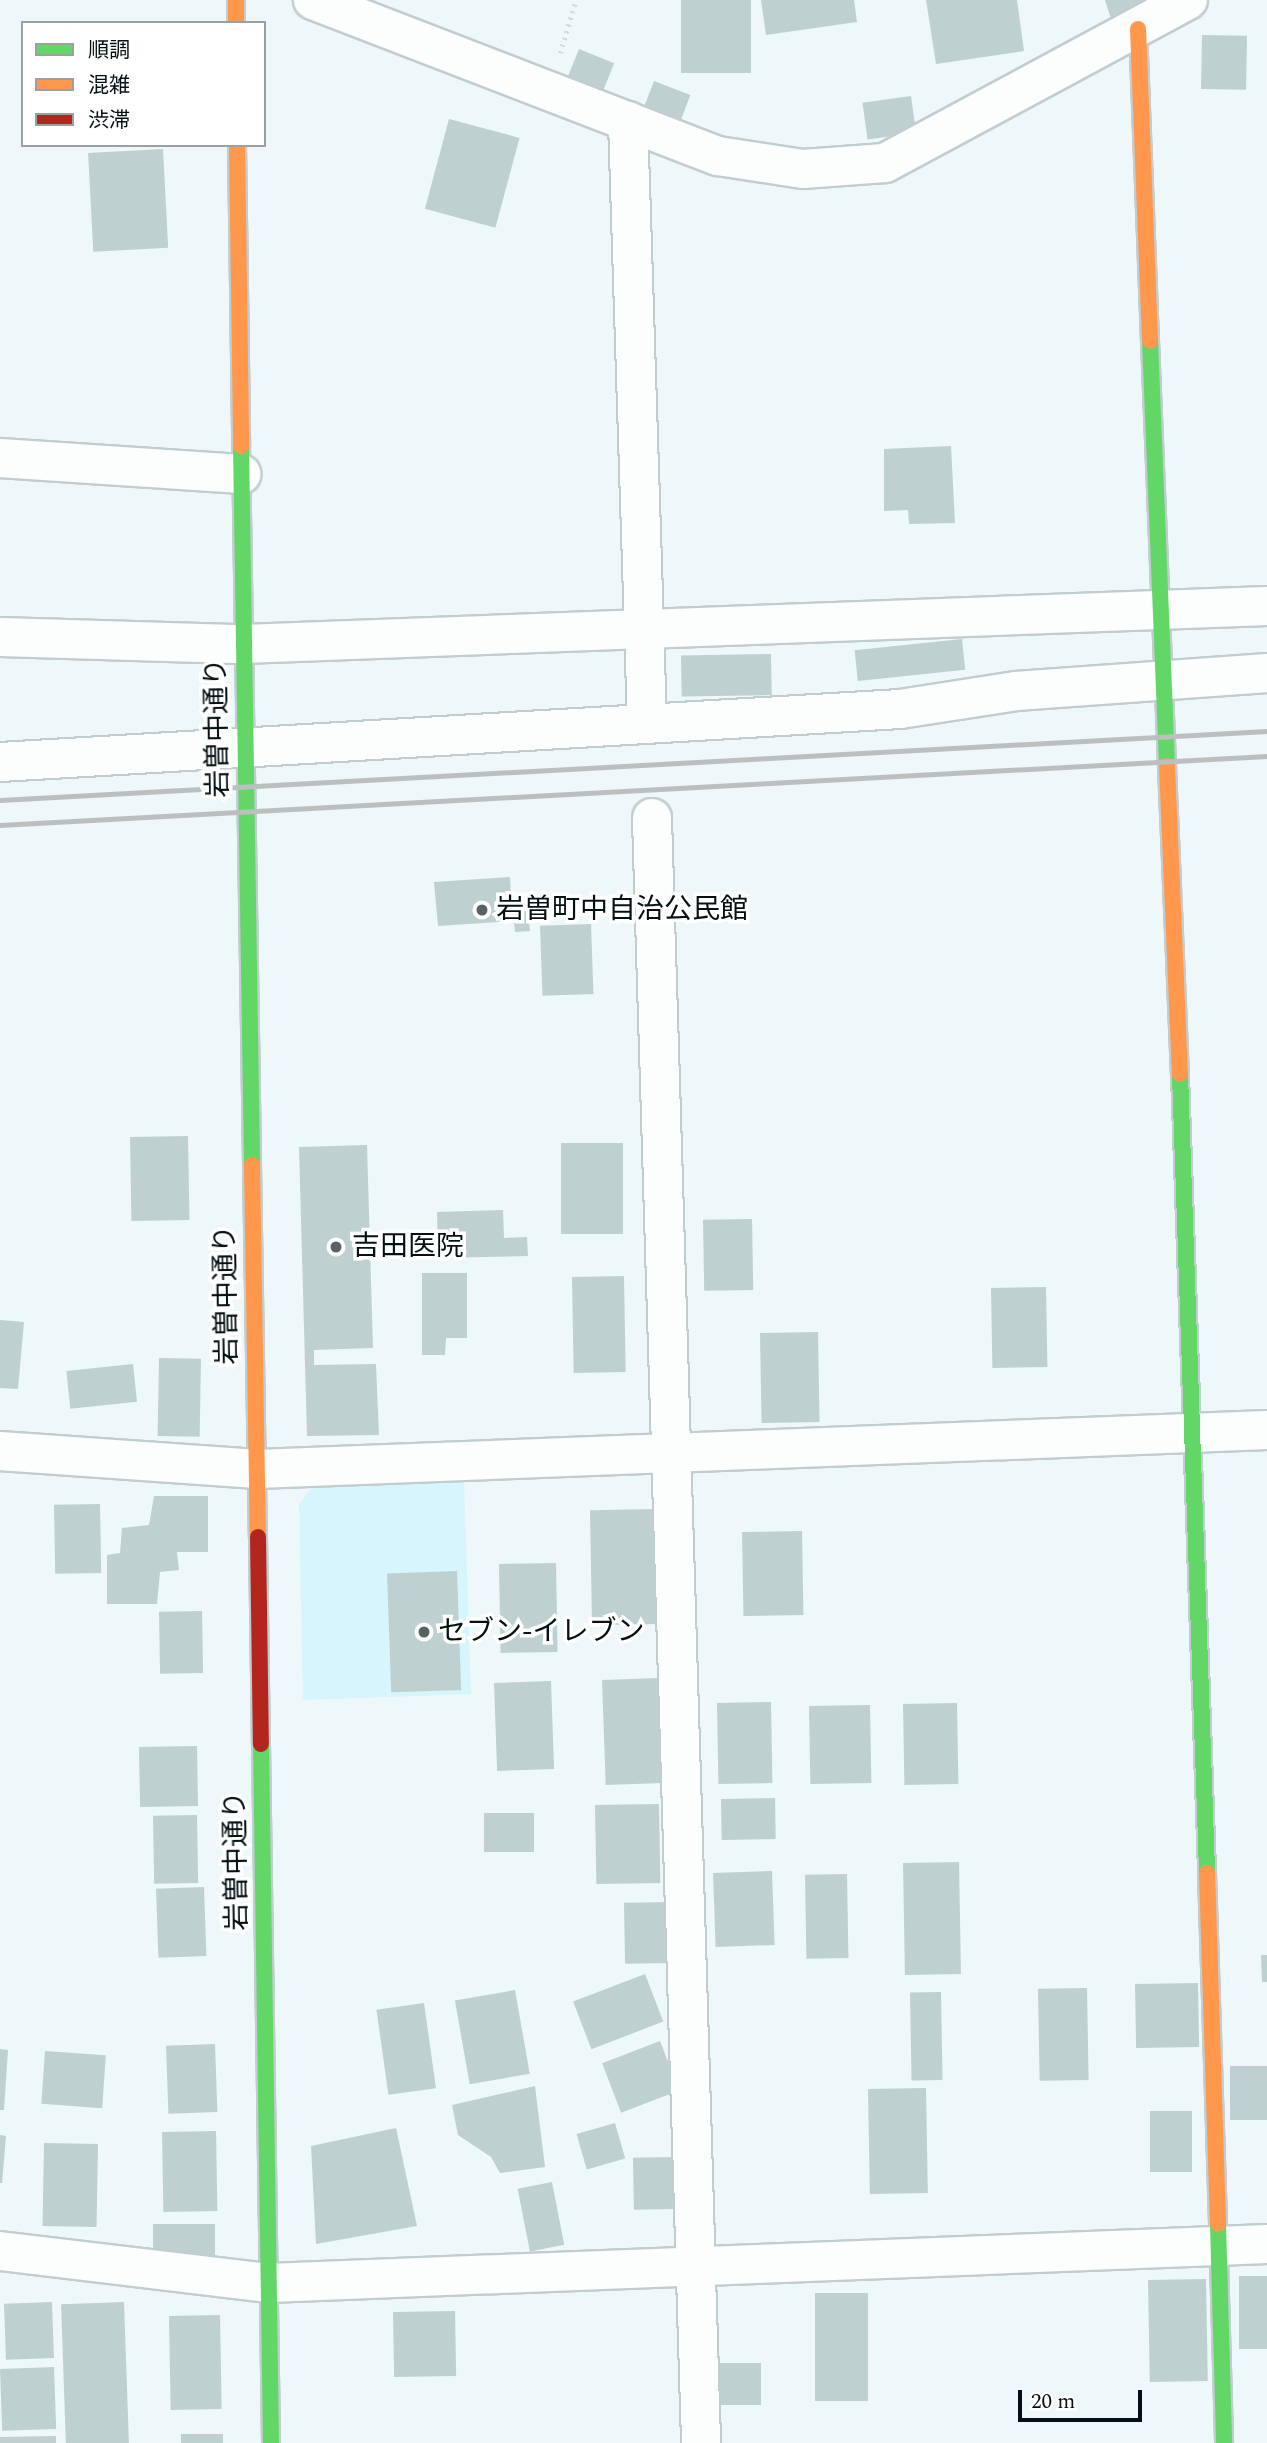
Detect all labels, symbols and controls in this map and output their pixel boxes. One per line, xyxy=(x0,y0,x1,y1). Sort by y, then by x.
legend xyxy=(21,21,266,147)
text: 順調 xyxy=(88,35,130,67)
text: 混雑 xyxy=(88,70,130,102)
text: 渋滞 xyxy=(88,105,130,137)
street label: 岩曽中通り xyxy=(200,658,236,798)
place label: 岩曽町中自治公民館 xyxy=(496,893,748,927)
marker: 岩曽町中自治公民館 xyxy=(474,902,490,918)
street label: 岩曽中通り xyxy=(209,1225,245,1365)
place label: 吉田医院 xyxy=(352,1230,464,1264)
marker: 吉田医院 xyxy=(326,1237,346,1257)
place label: セブン-イレブン xyxy=(438,1615,644,1649)
marker: セブン-イレブン xyxy=(416,1624,432,1640)
street label: 岩曽中通り xyxy=(219,1791,255,1931)
scale bar xyxy=(1022,2376,1146,2420)
text: 20 m xyxy=(1031,2386,1075,2418)

